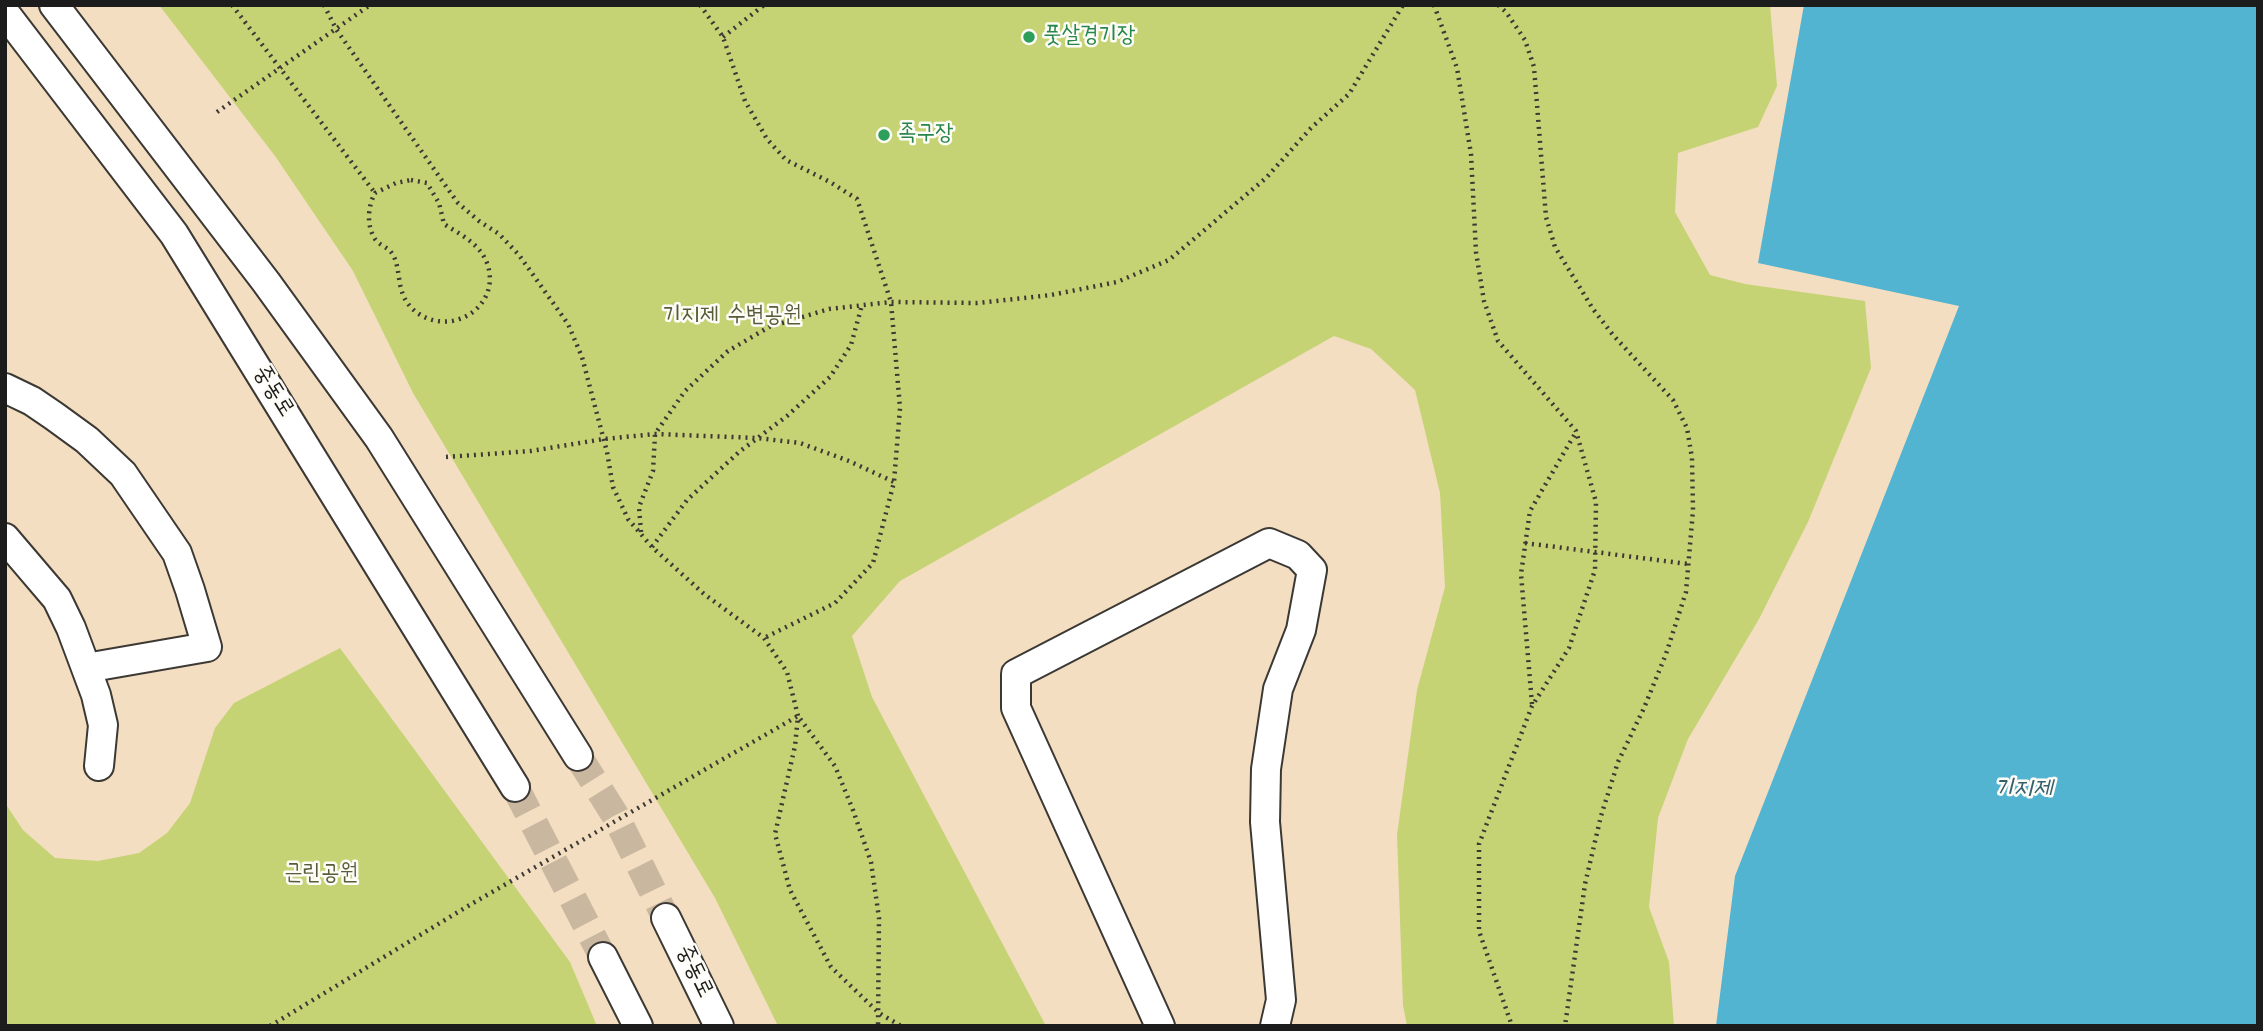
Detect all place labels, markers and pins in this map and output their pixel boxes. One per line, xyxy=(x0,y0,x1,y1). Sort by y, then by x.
place label: 풋살경기장 xyxy=(1043,23,1136,51)
marker: 풋살경기장 xyxy=(1021,29,1037,45)
place label: 족구장 xyxy=(898,121,954,149)
marker: 족구장 xyxy=(876,127,892,143)

